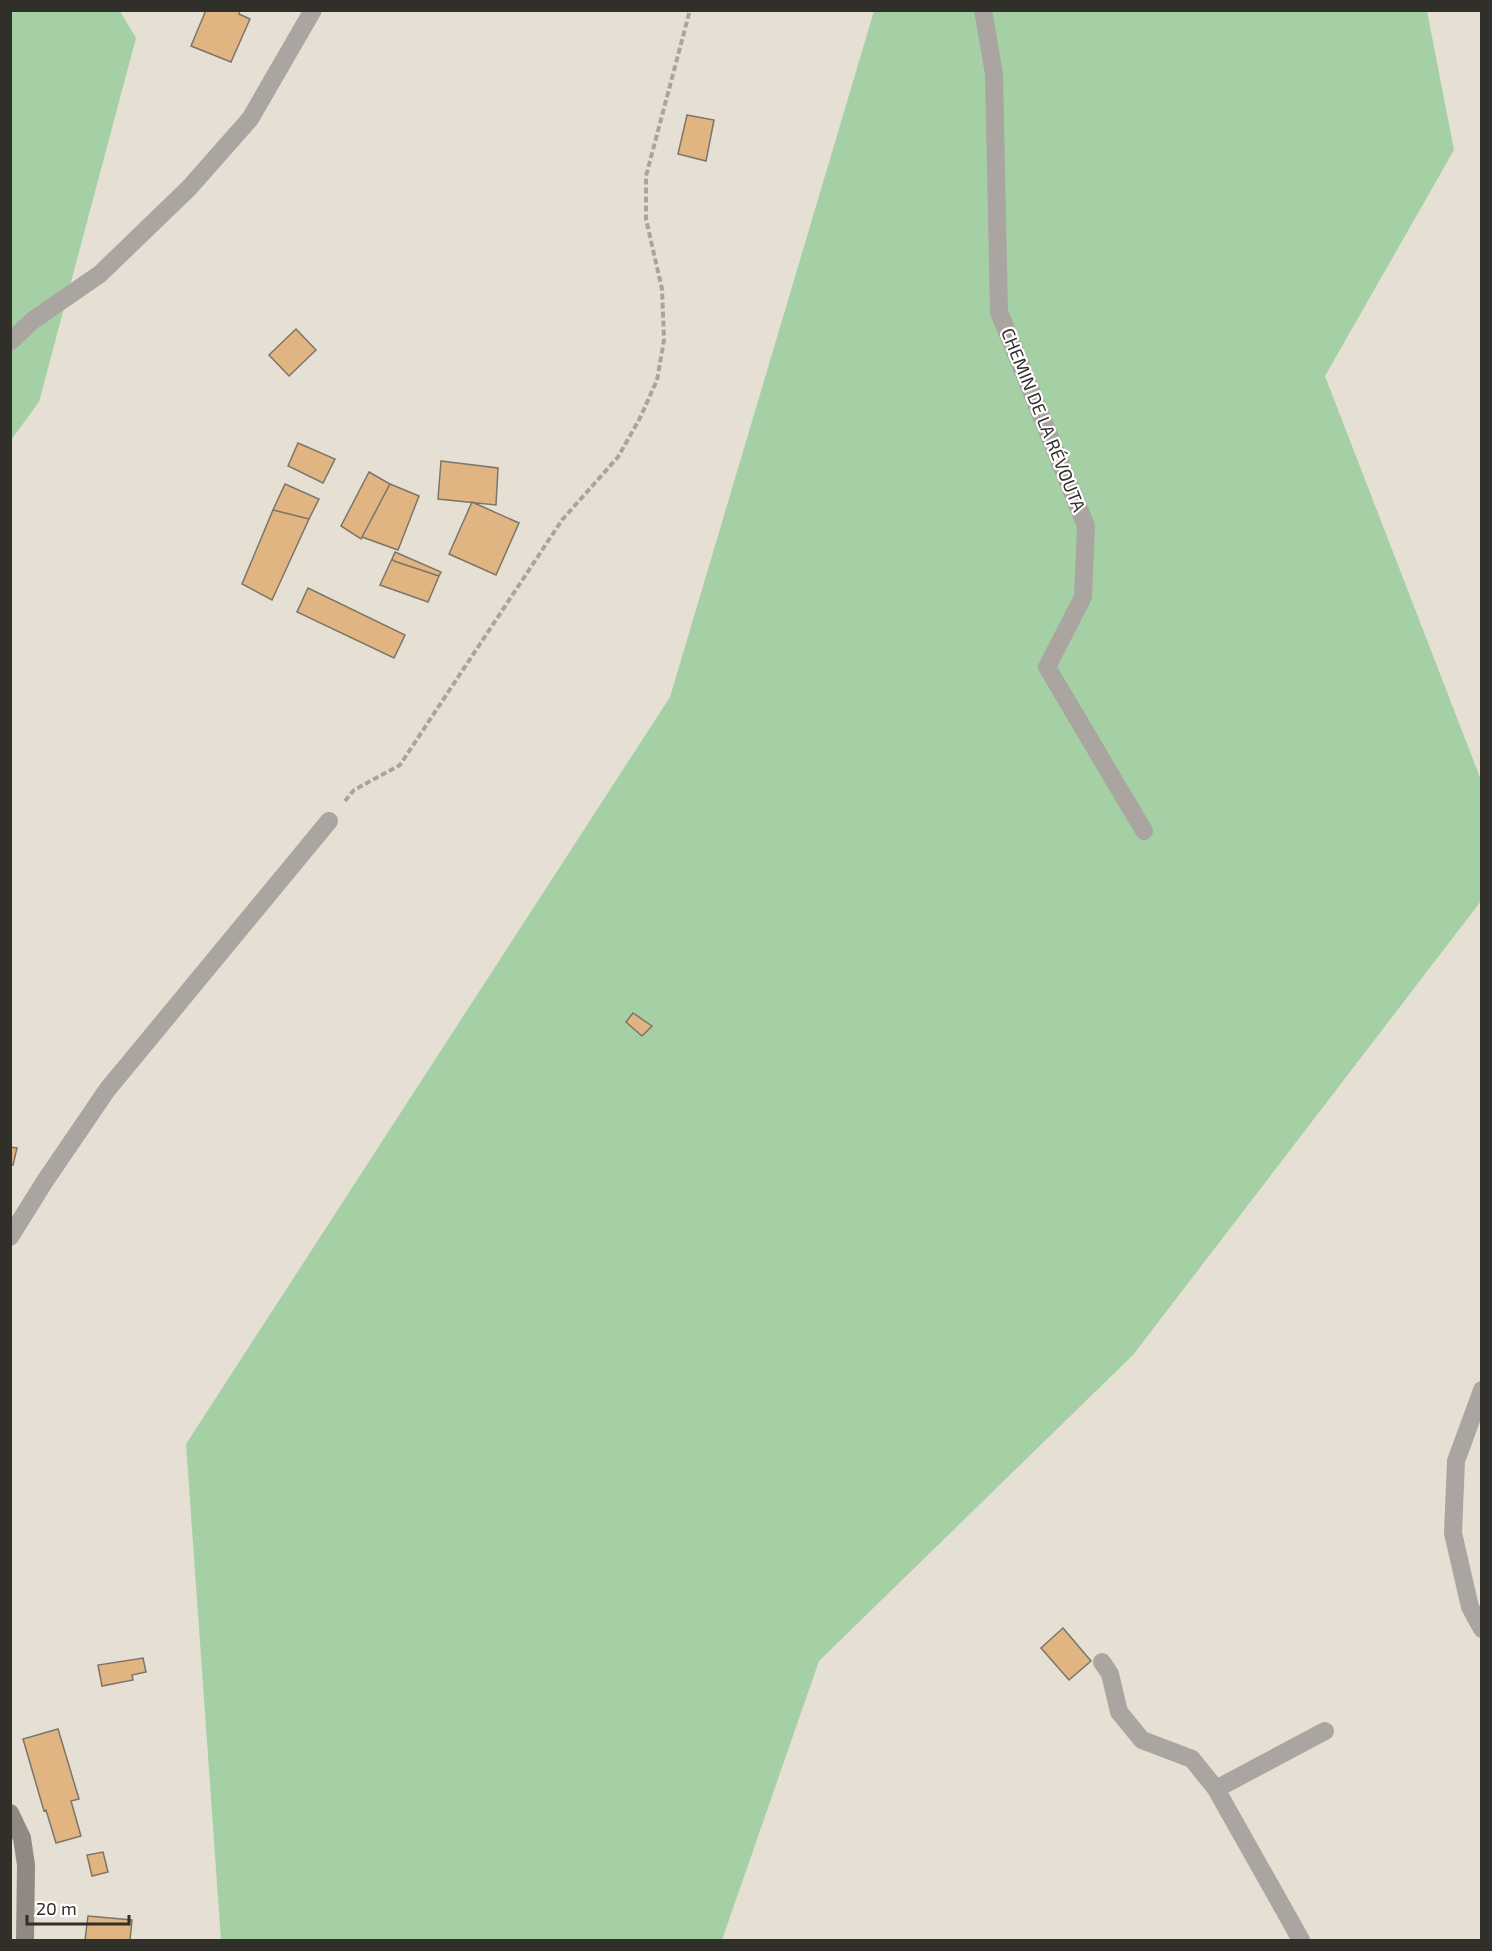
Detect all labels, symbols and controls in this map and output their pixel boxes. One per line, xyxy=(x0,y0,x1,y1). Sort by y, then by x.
street label: CHEMIN DE LA RÉVOUTA xyxy=(997,324,1091,515)
scale bar xyxy=(27,1888,129,1926)
text: 20 m xyxy=(36,1897,77,1919)

